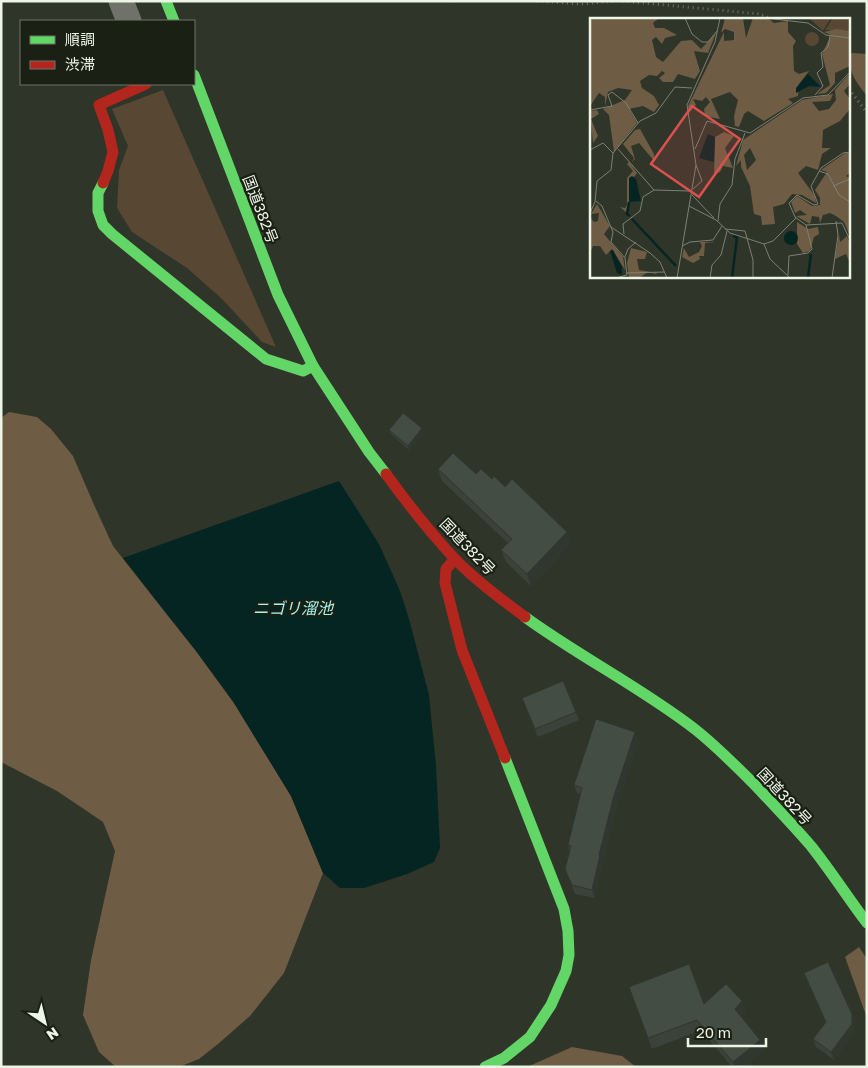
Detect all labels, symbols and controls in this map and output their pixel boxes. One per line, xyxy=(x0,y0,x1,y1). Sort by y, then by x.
inset map xyxy=(590,18,850,278)
legend xyxy=(20,20,195,85)
text: 順調 xyxy=(65,30,95,48)
text: 渋滞 xyxy=(65,55,95,73)
street label: 国道382号 xyxy=(240,172,282,246)
street label: 国道382号 xyxy=(437,514,499,578)
water label: ニゴリ溜池 xyxy=(253,598,335,618)
street label: 国道382号 xyxy=(754,764,816,828)
north arrow xyxy=(20,998,70,1048)
scale bar xyxy=(688,1016,766,1048)
text: 20 m xyxy=(696,1023,731,1041)
text: N xyxy=(44,1024,62,1044)

